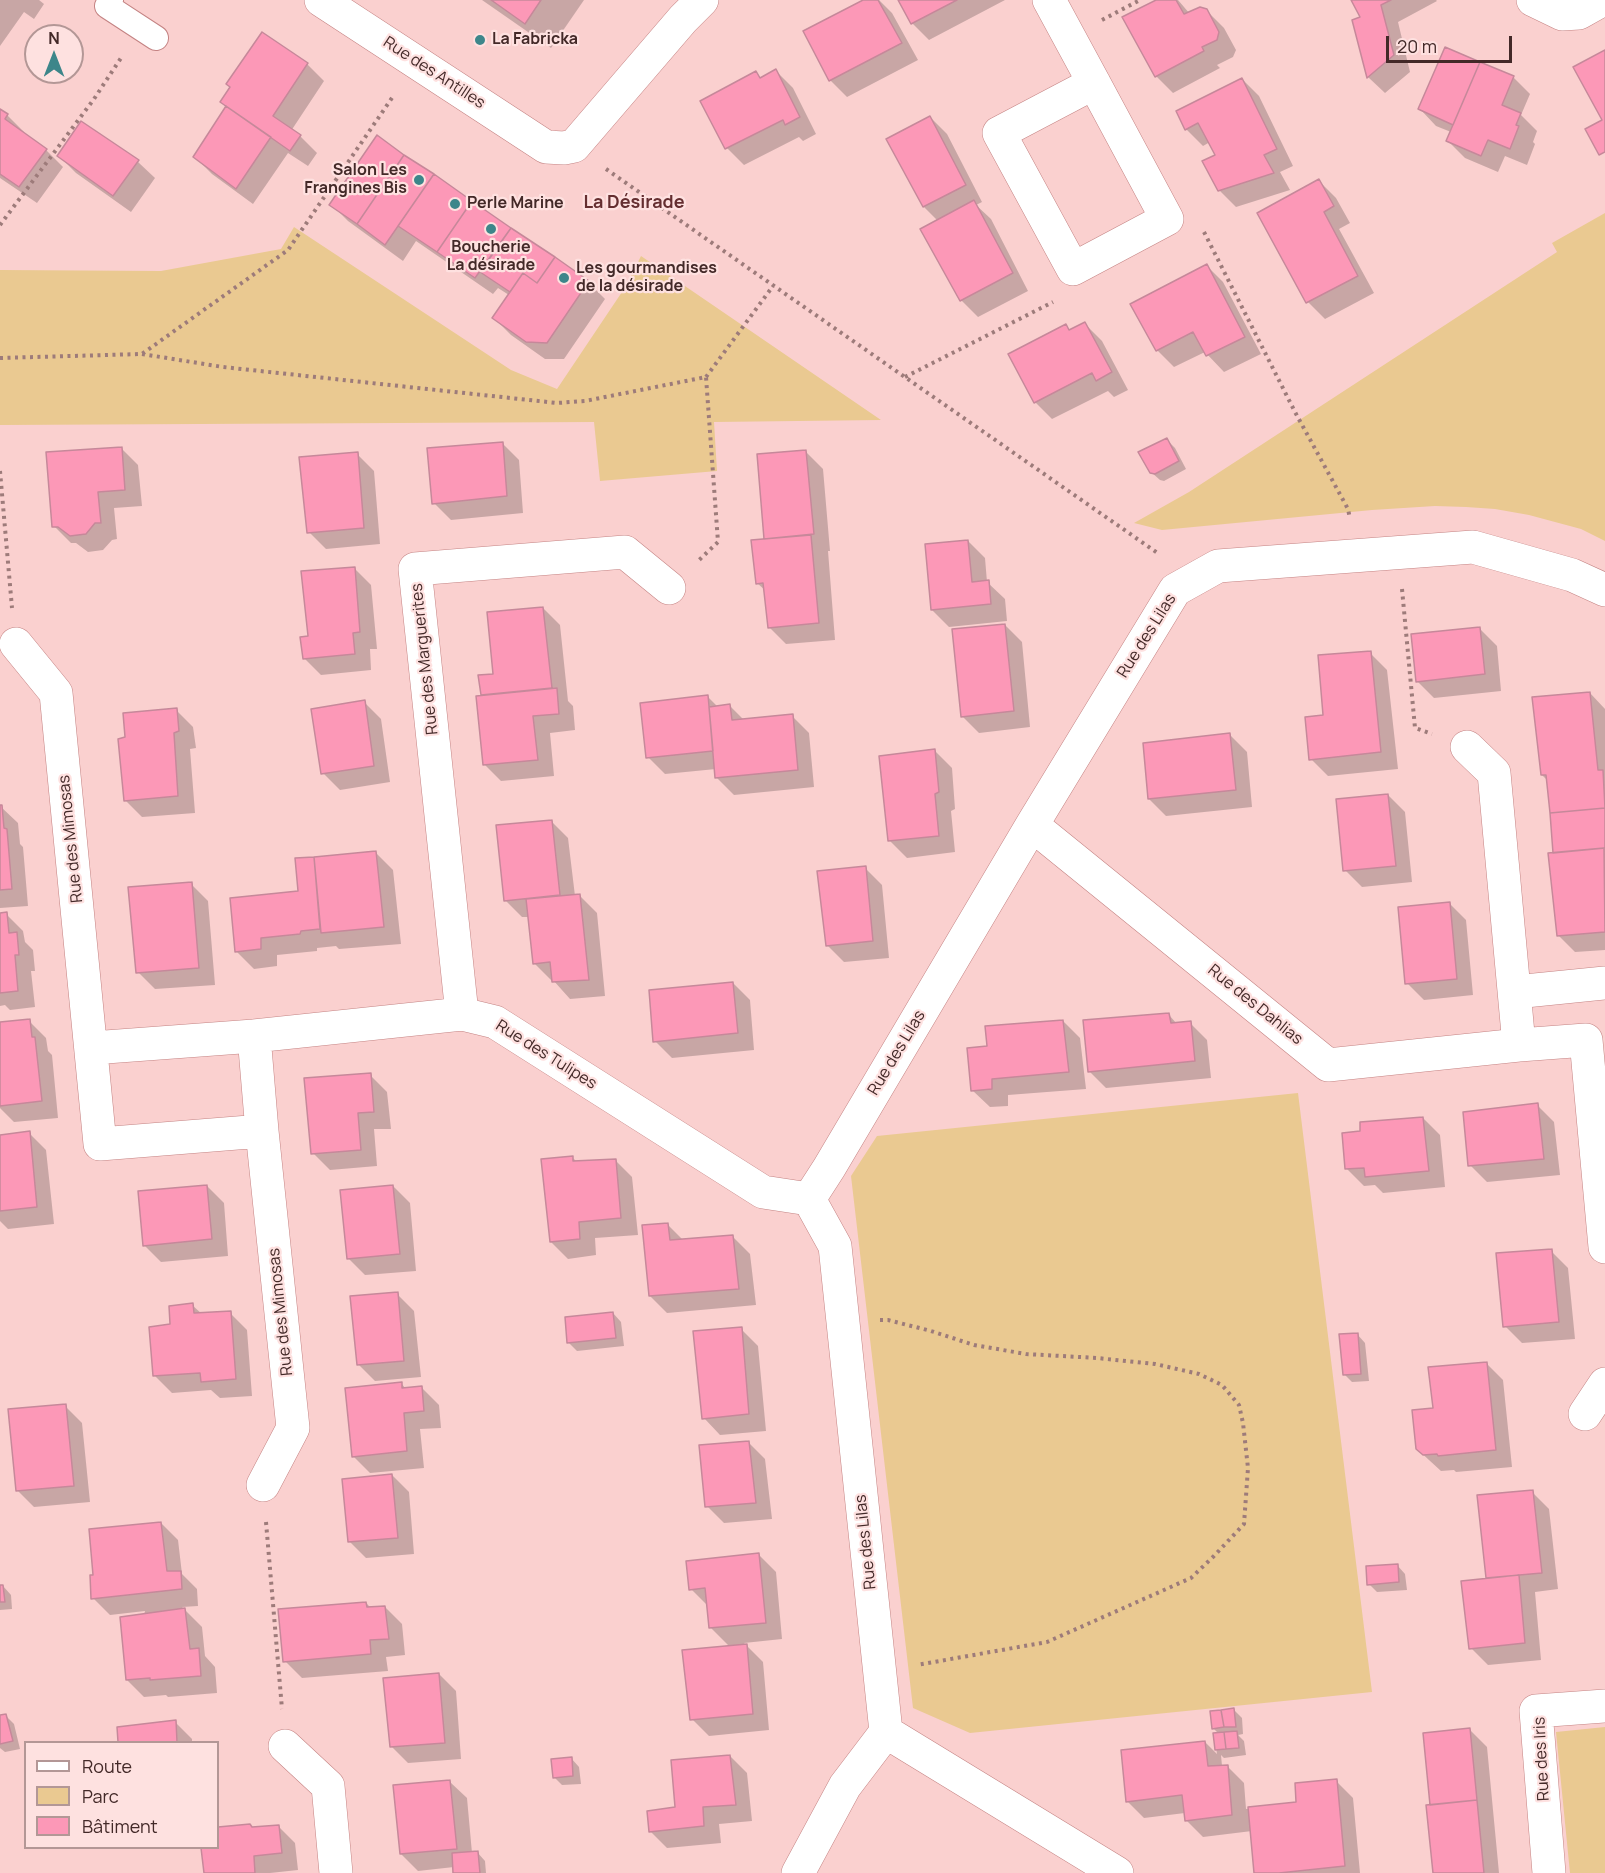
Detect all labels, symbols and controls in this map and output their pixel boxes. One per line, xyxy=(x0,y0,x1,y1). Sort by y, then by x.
north arrow xyxy=(24,24,84,84)
scale bar xyxy=(1389,24,1515,62)
text: N xyxy=(48,27,60,49)
place label: La Fabricka xyxy=(492,30,578,50)
street label: Rue des Antilles xyxy=(379,33,489,113)
marker: La Fabricka xyxy=(473,33,487,47)
text: 20 m xyxy=(1397,34,1437,58)
place label: Salon Les Frangines Bis xyxy=(304,161,407,199)
marker: Salon Les Frangines Bis xyxy=(412,173,426,187)
district label: La Désirade xyxy=(583,192,685,214)
place label: Perle Marine xyxy=(467,194,564,214)
marker: Perle Marine xyxy=(448,197,462,211)
marker: Boucherie La désirade xyxy=(484,222,498,236)
place label: Boucherie La désirade xyxy=(447,238,535,276)
place label: Les gourmandises de la désirade xyxy=(576,259,717,297)
marker: Les gourmandises de la désirade xyxy=(557,271,571,285)
street label: Rue des Marguerites xyxy=(408,582,442,736)
street label: Rue des Lilas xyxy=(1114,590,1180,682)
street label: Rue des Mimosas xyxy=(55,774,87,904)
street label: Rue des Dahlias xyxy=(1204,961,1306,1049)
street label: Rue des Lilas xyxy=(864,1007,930,1099)
street label: Rue des Tulipes xyxy=(492,1016,600,1094)
street label: Rue des Mimosas xyxy=(265,1247,297,1377)
street label: Rue des Lilas xyxy=(851,1494,881,1590)
street label: Rue des Iris xyxy=(1530,1716,1554,1802)
legend xyxy=(24,1741,219,1849)
text: Route xyxy=(82,1754,132,1778)
text: Parc xyxy=(82,1784,119,1808)
text: Bâtiment xyxy=(82,1814,158,1838)

